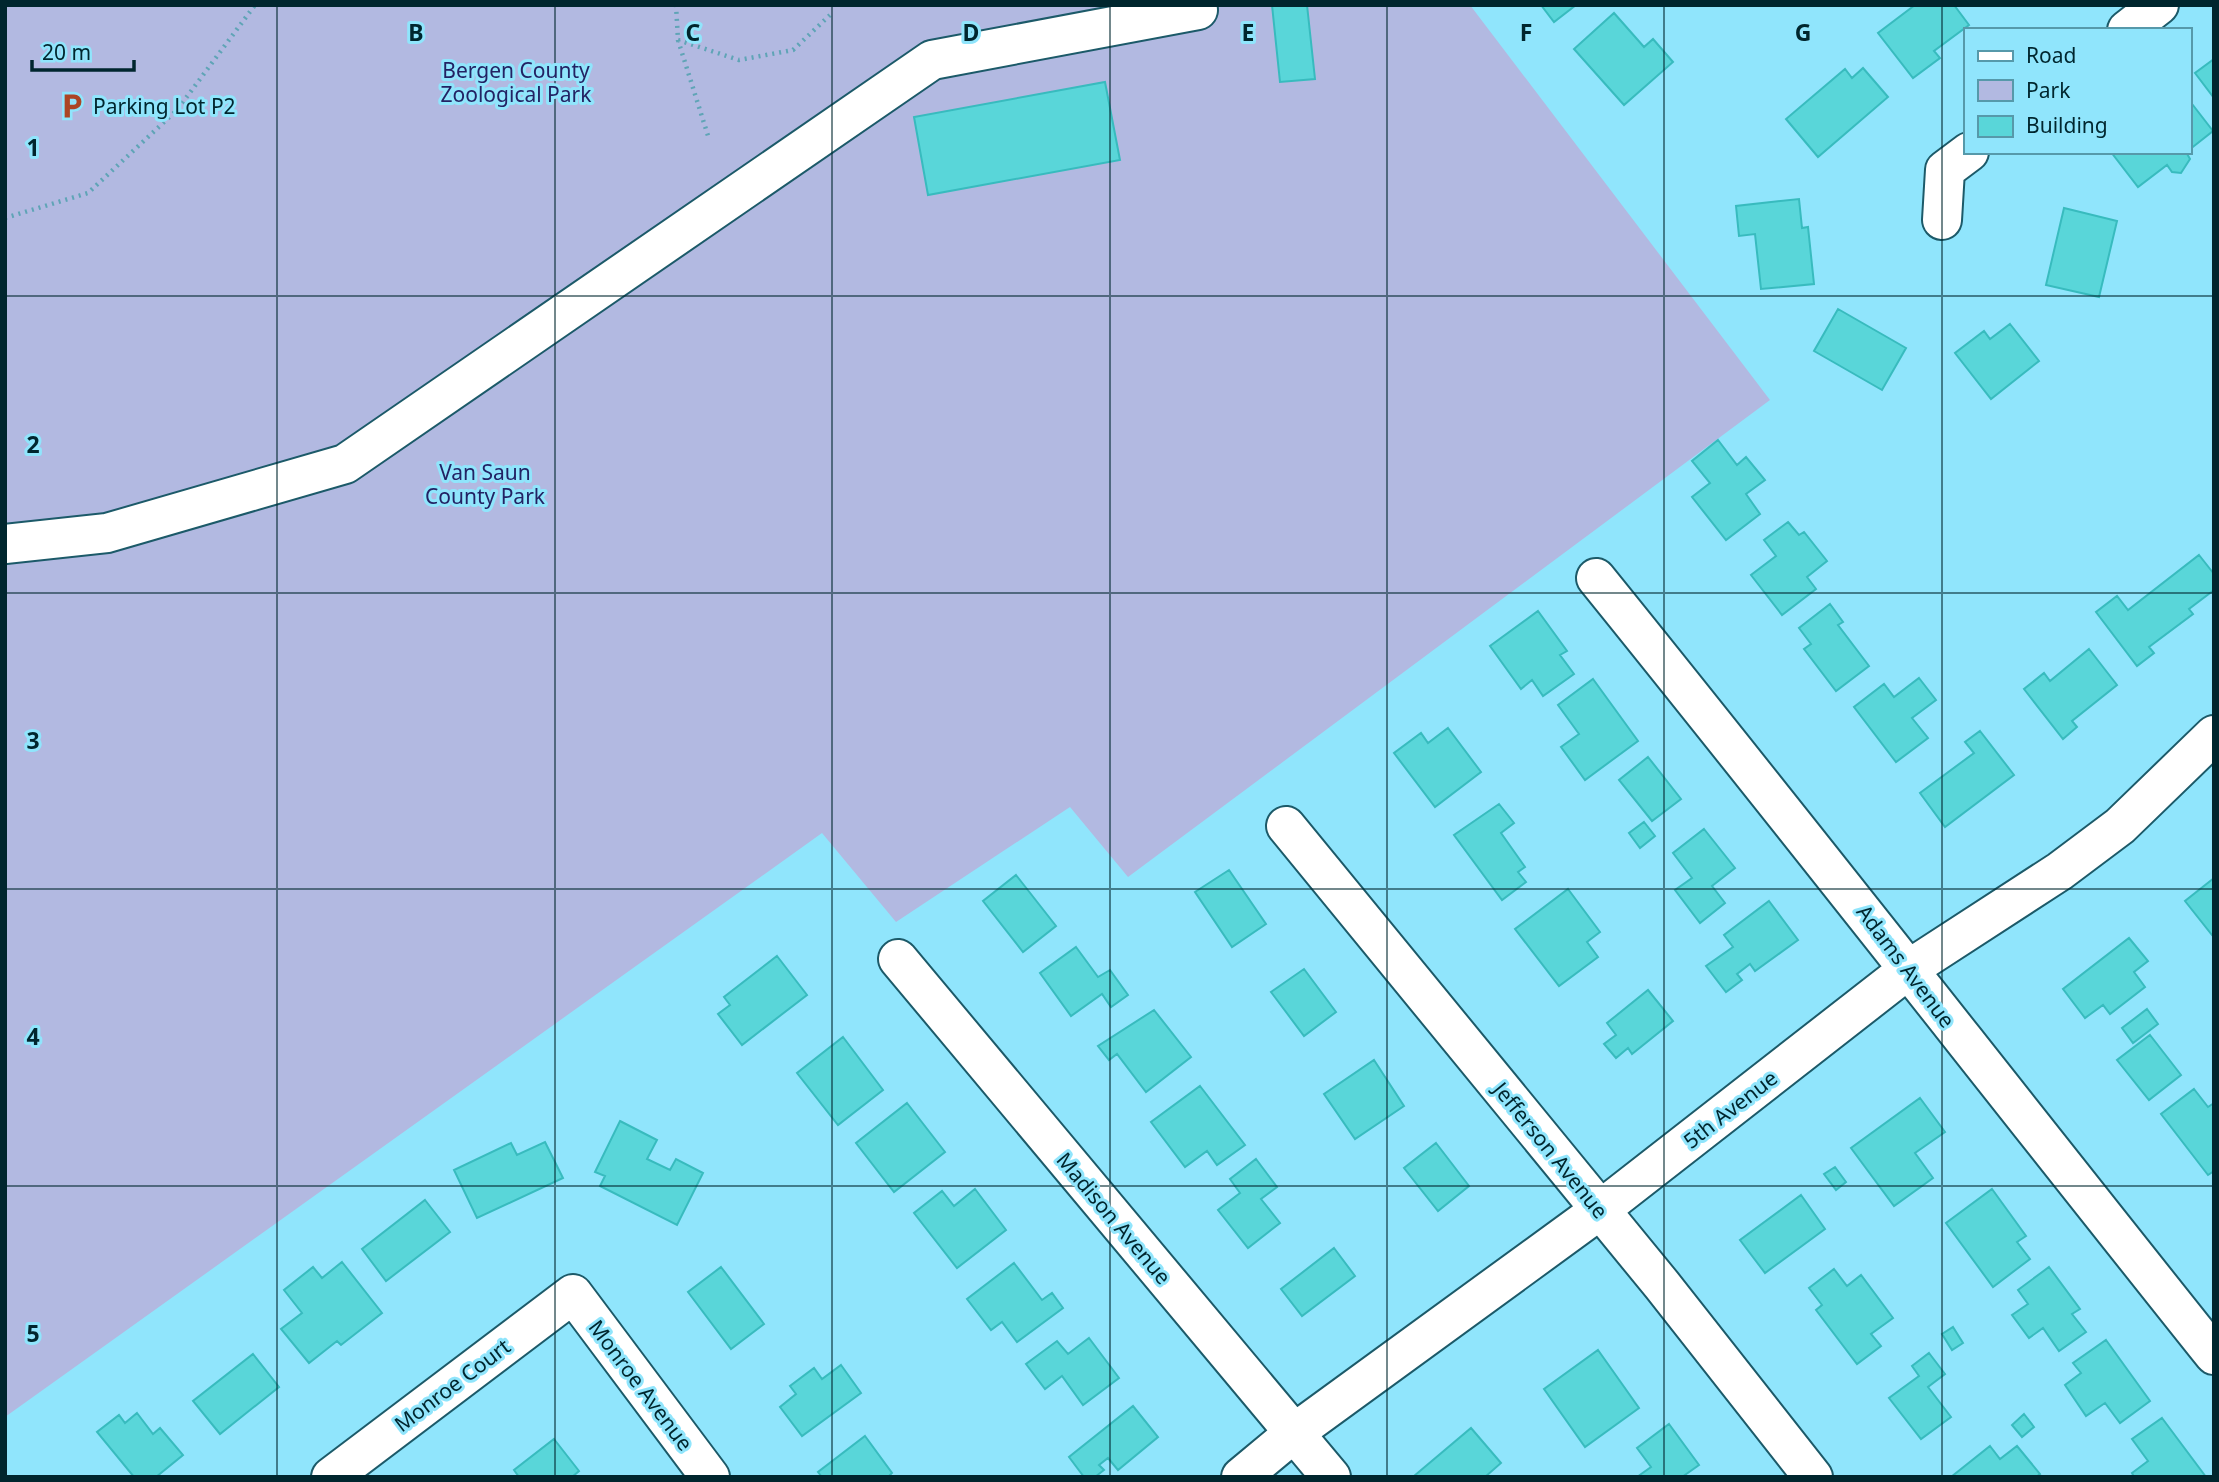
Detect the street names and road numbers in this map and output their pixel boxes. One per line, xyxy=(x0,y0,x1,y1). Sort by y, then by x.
street label: Adams Avenue xyxy=(1851,899,1961,1033)
street label: 5th Avenue xyxy=(1677,1064,1783,1154)
street label: Jefferson Avenue xyxy=(1486,1075,1615,1224)
street label: Madison Avenue xyxy=(1051,1146,1177,1290)
street label: Monroe Avenue xyxy=(583,1314,699,1456)
street label: Monroe Court xyxy=(388,1332,516,1438)

